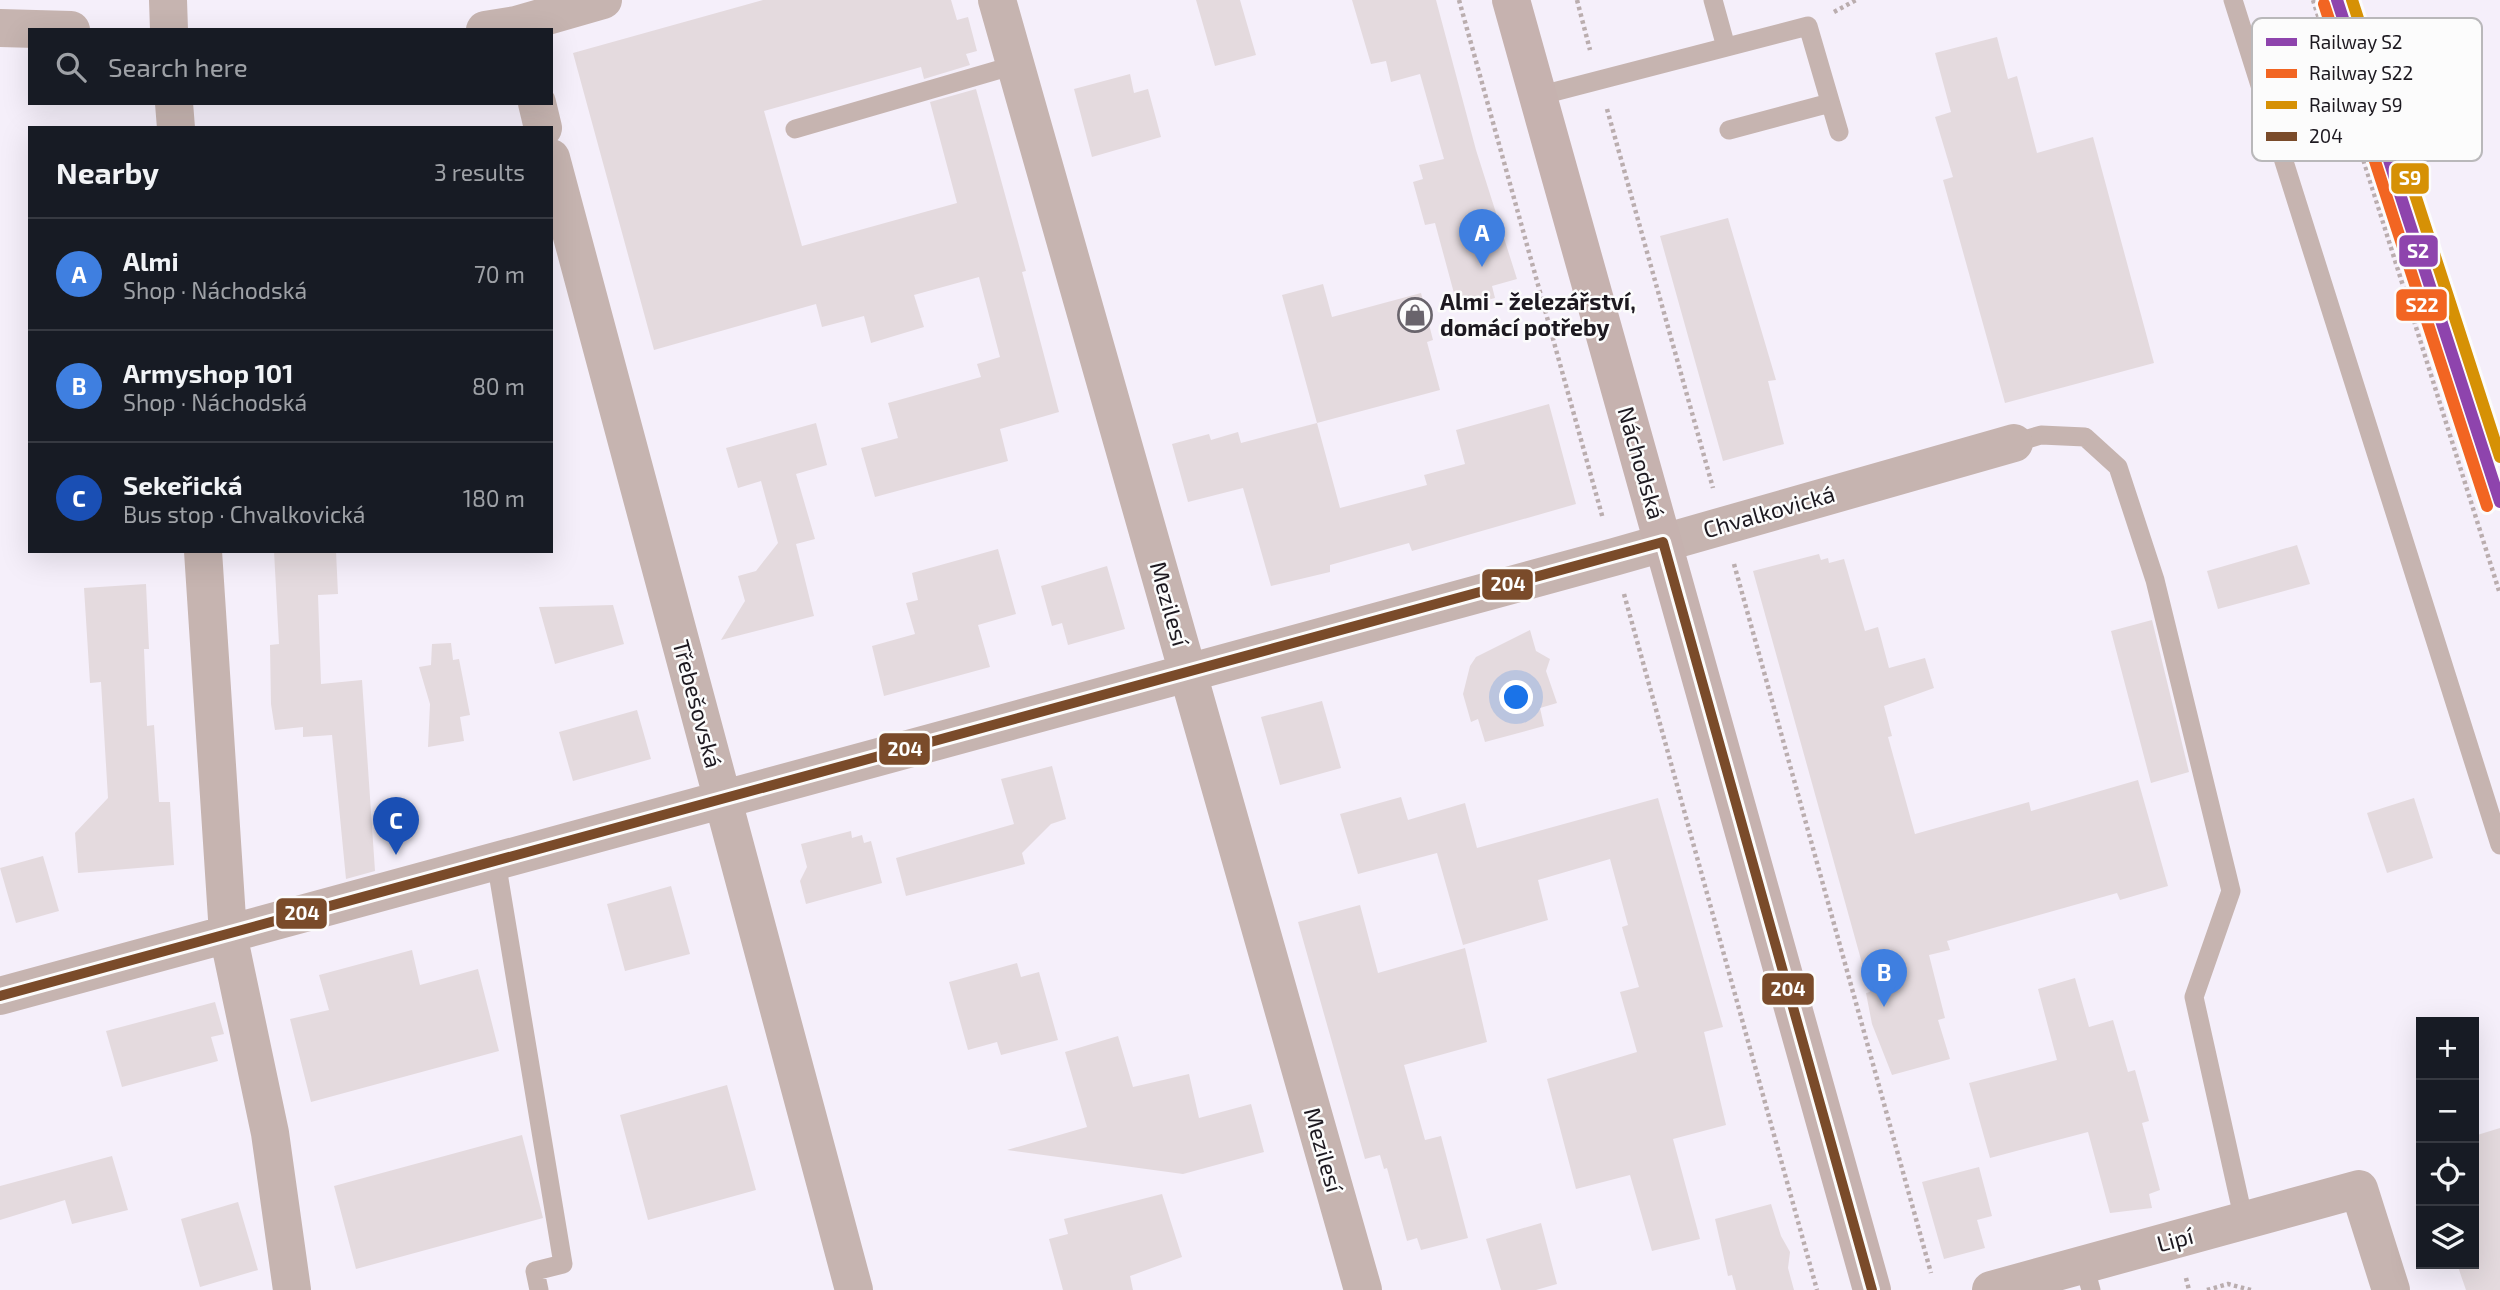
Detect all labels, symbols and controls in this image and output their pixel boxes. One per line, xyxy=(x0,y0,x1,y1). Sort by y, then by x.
legend xyxy=(2252,18,2482,161)
search box xyxy=(28,28,553,105)
text: Railway S2 xyxy=(2309,30,2403,53)
icon: search xyxy=(52,48,90,86)
text: Search here xyxy=(108,51,248,82)
text: Railway S22 xyxy=(2309,61,2413,84)
text: Railway S9 xyxy=(2309,93,2403,116)
text: 204 xyxy=(2309,124,2343,147)
text: Nearby xyxy=(56,154,159,190)
text: 3 results xyxy=(434,158,525,186)
line badge: S9 xyxy=(2390,162,2430,195)
text: S9 xyxy=(2399,166,2421,189)
pin: A xyxy=(1459,209,1505,267)
line badge: S2 xyxy=(2398,234,2439,268)
text: S2 xyxy=(2407,239,2429,262)
text: Almi xyxy=(123,245,179,276)
text: A xyxy=(71,260,87,288)
text: 70 m xyxy=(474,260,525,288)
text: Shop · Náchodská xyxy=(123,276,307,304)
place label: Almi - železářství, domácí potřeby xyxy=(1440,287,1636,341)
line badge: S22 xyxy=(2395,288,2448,322)
text: S22 xyxy=(2405,293,2439,316)
shop icon: Almi - železářství, domácí potřeby xyxy=(1396,296,1434,334)
text: Armyshop 101 xyxy=(123,357,293,388)
text: B xyxy=(72,372,86,400)
text: 80 m xyxy=(472,372,525,400)
text: Shop · Náchodská xyxy=(123,388,307,416)
street label: Náchodská xyxy=(1613,403,1671,522)
text: Sekeřická xyxy=(123,469,242,500)
street label: Chvalkovická xyxy=(1700,479,1838,543)
text: C xyxy=(72,484,86,512)
text: 180 m xyxy=(463,484,525,512)
text: Bus stop · Chvalkovická xyxy=(123,500,366,528)
street label: Mezilesí xyxy=(1145,558,1196,650)
line badge: 204 xyxy=(1481,568,1534,601)
text: 204 xyxy=(1490,572,1526,595)
street label: Třebešovská xyxy=(667,637,728,771)
your location xyxy=(1499,680,1533,714)
line badge: 204 xyxy=(878,732,931,766)
text: 204 xyxy=(887,737,923,760)
pin: C xyxy=(373,797,419,855)
line badge: 204 xyxy=(275,897,328,930)
text: 204 xyxy=(284,901,320,924)
pin: B xyxy=(1861,949,1907,1007)
line badge: 204 xyxy=(1761,972,1815,1006)
text: 204 xyxy=(1770,977,1806,1000)
map controls xyxy=(2416,1017,2479,1269)
button: + xyxy=(2416,1017,2479,1080)
button: − xyxy=(2416,1080,2479,1143)
street label: Mezilesí xyxy=(1299,1104,1350,1196)
button: locate xyxy=(2416,1143,2479,1206)
button: layers xyxy=(2416,1206,2479,1269)
street label: Lipí xyxy=(2153,1220,2197,1257)

